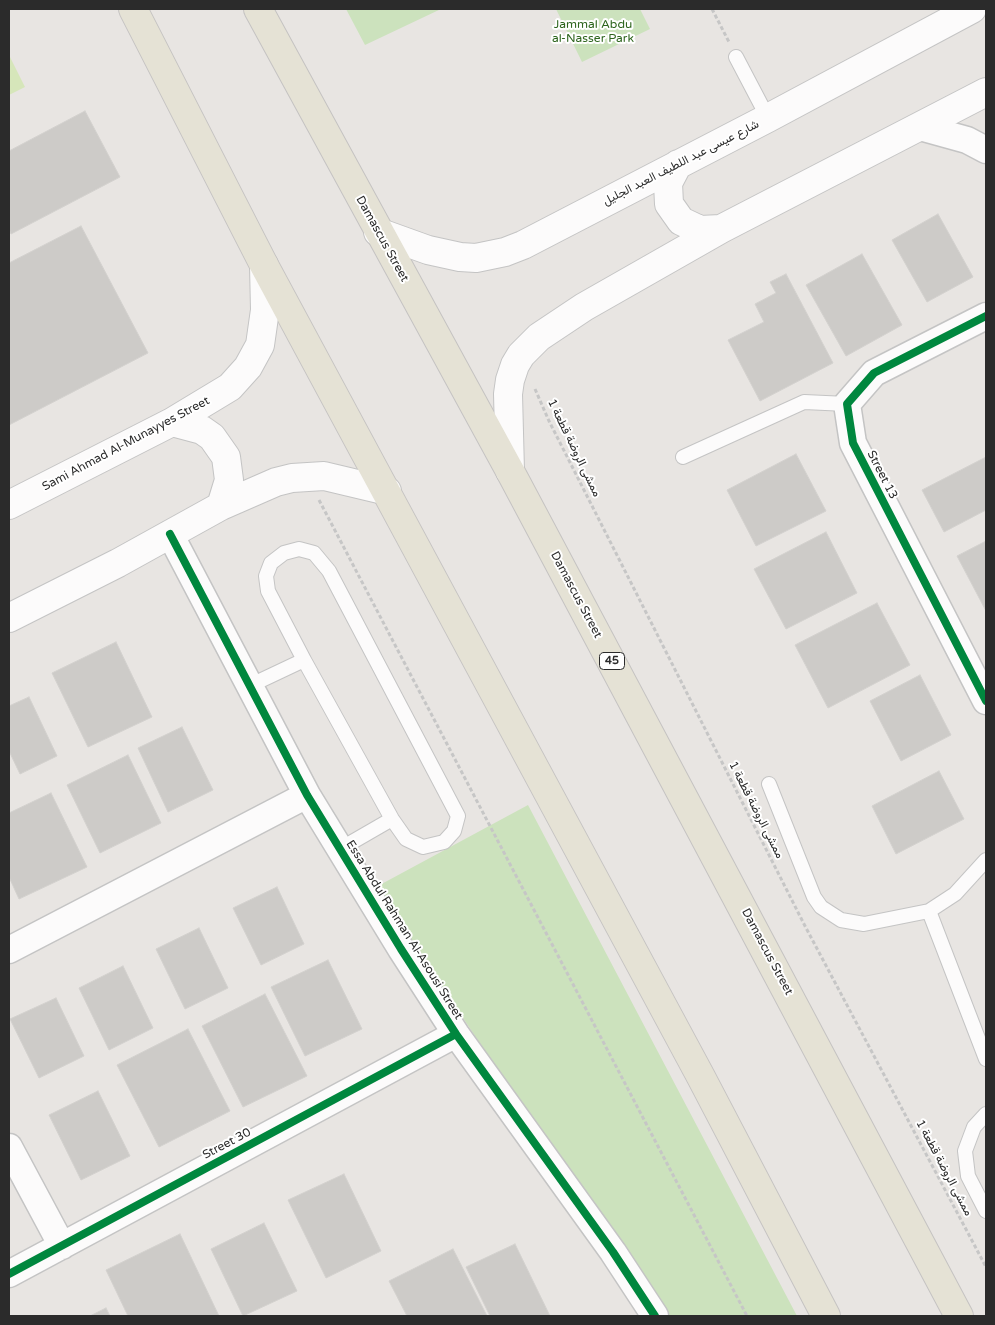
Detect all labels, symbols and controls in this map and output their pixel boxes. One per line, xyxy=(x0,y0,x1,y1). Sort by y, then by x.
park label: Jammal Abdu al-Nasser Park xyxy=(552,18,634,46)
street label: شارع عيسى عبد اللطيف العبد الجليل xyxy=(600,117,762,209)
street label: Damascus Street xyxy=(352,194,412,284)
street label: Sami Ahmad Al-Munayyes Street xyxy=(40,394,212,494)
street label: ممشى الروضة قطعة 1 xyxy=(544,397,604,499)
street label: Street 13 xyxy=(864,448,900,502)
street label: Damascus Street xyxy=(547,549,605,641)
road number: 45 xyxy=(600,652,624,669)
street label: ممشى الروضة قطعة 1 xyxy=(725,759,787,861)
street label: Essa Abdul Rahman Al-Asousi Street xyxy=(343,838,465,1022)
street label: Damascus Street xyxy=(738,906,796,998)
street label: ممشى الروضة قطعة 1 xyxy=(913,1117,975,1219)
street label: Street 30 xyxy=(200,1125,254,1163)

